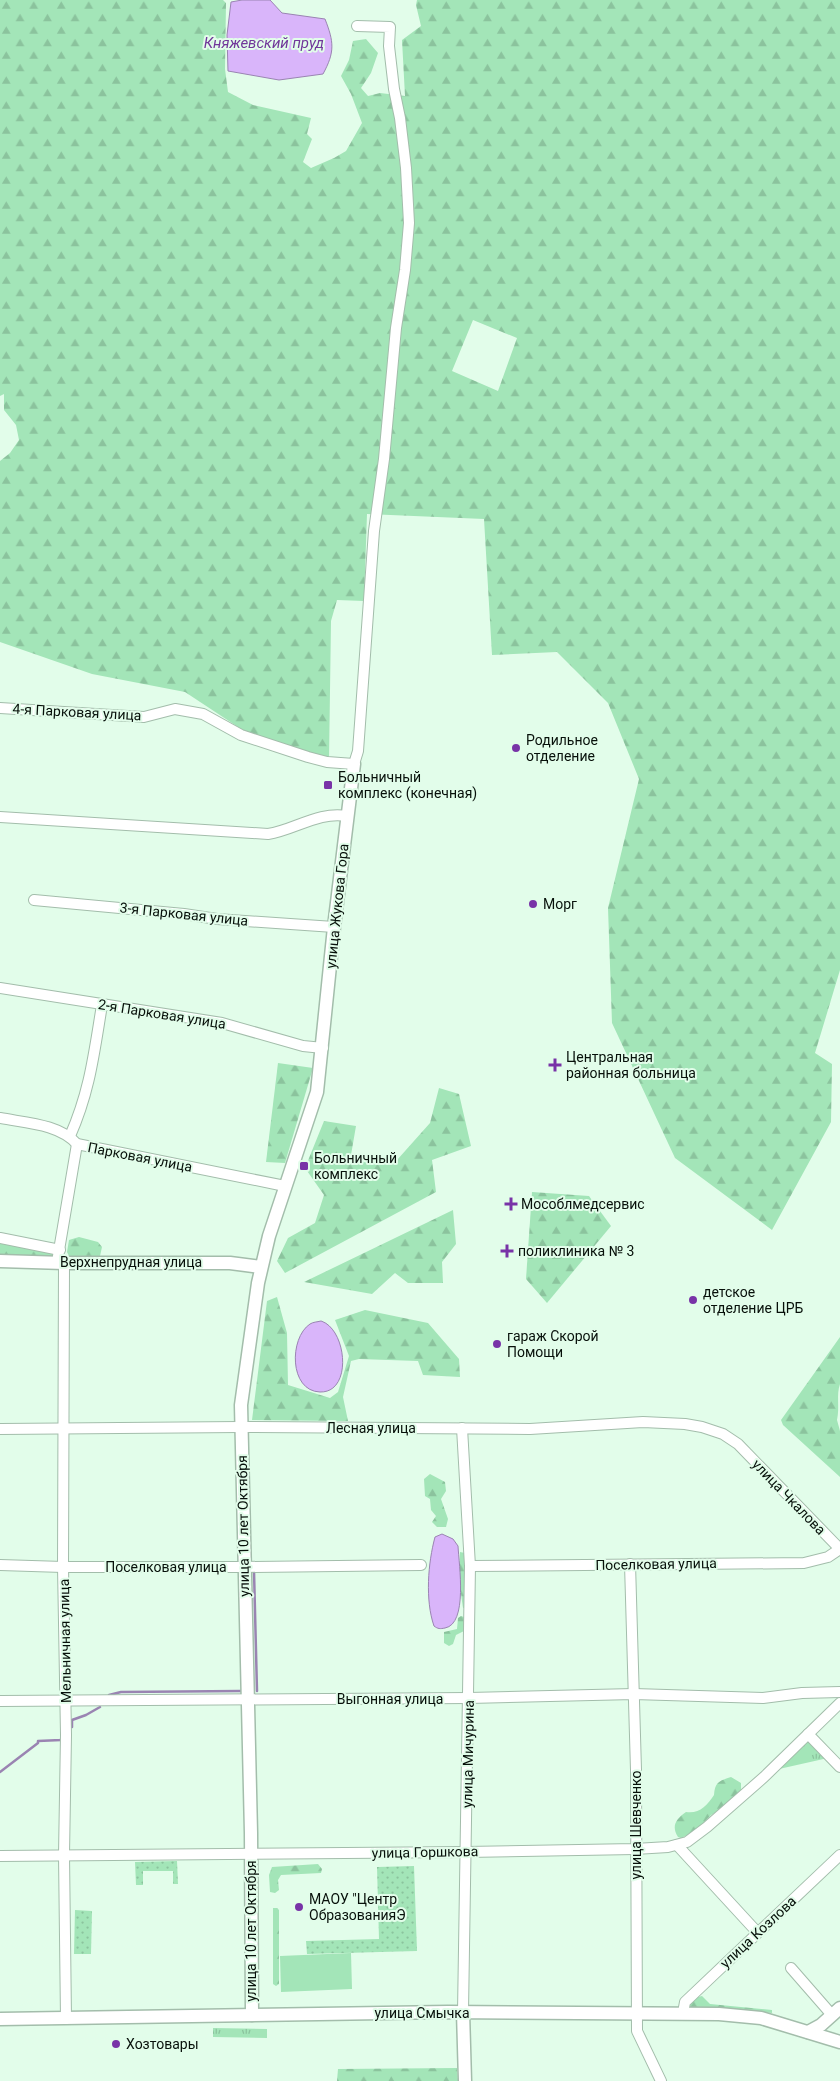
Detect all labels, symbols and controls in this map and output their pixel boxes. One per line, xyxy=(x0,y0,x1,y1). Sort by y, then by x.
water label: Княжевский пруд xyxy=(204,34,324,52)
street label: 4-я Парковая улица xyxy=(12,701,142,723)
place label: Родильное отделение xyxy=(526,732,598,764)
marker: Родильное отделение xyxy=(510,742,522,754)
place label: Больничный комплекс (конечная) xyxy=(338,769,477,802)
marker: Больничный комплекс (конечная) xyxy=(322,779,334,791)
street label: улица Жукова Гора xyxy=(322,843,352,969)
place label: Морг xyxy=(543,896,577,912)
marker: Морг xyxy=(527,898,539,910)
street label: 3-я Парковая улица xyxy=(119,899,249,929)
street label: 2-я Парковая улица xyxy=(97,996,227,1032)
place label: Центральная районная больница xyxy=(566,1049,696,1081)
marker: Центральная районная больница xyxy=(548,1058,562,1072)
street label: Парковая улица xyxy=(86,1139,194,1175)
place label: Больничный комплекс xyxy=(314,1150,397,1182)
marker: Больничный комплекс xyxy=(298,1160,310,1172)
place label: Мособлмедсервис xyxy=(521,1196,645,1212)
marker: Мособлмедсервис xyxy=(505,1198,517,1210)
place label: поликлиника № 3 xyxy=(518,1243,634,1259)
marker: поликлиника № 3 xyxy=(500,1244,514,1258)
street label: Верхнепрудная улица xyxy=(60,1254,202,1270)
place label: детское отделение ЦРБ xyxy=(703,1284,803,1316)
marker: детское отделение ЦРБ xyxy=(687,1294,699,1306)
place label: гараж Скорой Помощи xyxy=(507,1328,599,1360)
marker: гараж Скорой Помощи xyxy=(491,1338,503,1350)
street label: Лесная улица xyxy=(326,1420,416,1436)
street label: улица 10 лет Октября xyxy=(234,1455,252,1597)
street label: улица Чкалова xyxy=(749,1456,829,1538)
street label: Поселковая улица xyxy=(595,1555,717,1573)
street label: Поселковая улица xyxy=(105,1559,227,1575)
street label: Мельничная улица xyxy=(56,1579,74,1703)
street label: Выгонная улица xyxy=(337,1691,443,1707)
street label: улица Мичурина xyxy=(459,1700,477,1808)
street label: улица Шевченко xyxy=(628,1770,644,1880)
street label: улица Горшкова xyxy=(372,1843,478,1861)
street label: улица 10 лет Октября xyxy=(243,1860,259,2002)
place label: МАОУ "Центр ОбразованияЭ xyxy=(309,1891,406,1923)
street label: улица Козлова xyxy=(717,1893,799,1971)
marker: МАОУ "Центр ОбразованияЭ xyxy=(293,1901,305,1913)
street label: улица Смычка xyxy=(374,2005,470,2021)
place label: Хозтовары xyxy=(126,2036,199,2052)
marker: Хозтовары xyxy=(110,2038,122,2050)

